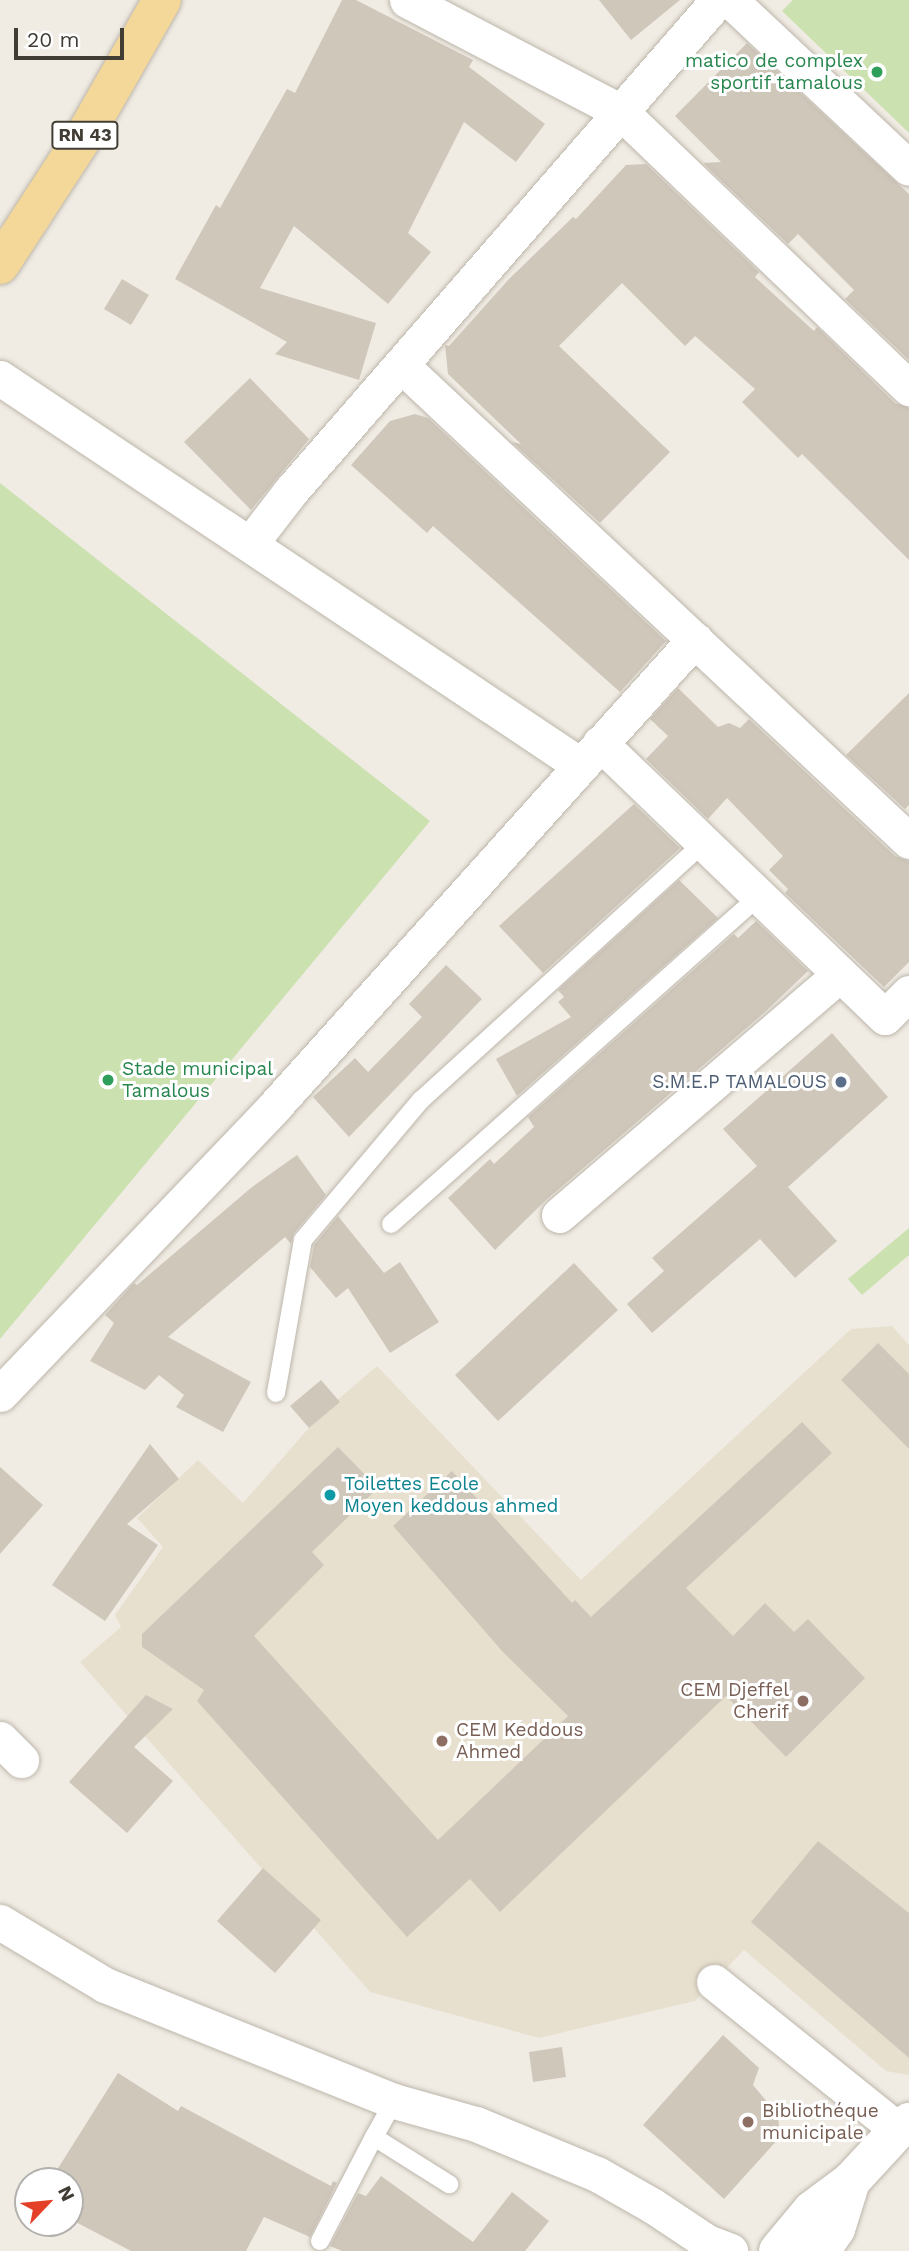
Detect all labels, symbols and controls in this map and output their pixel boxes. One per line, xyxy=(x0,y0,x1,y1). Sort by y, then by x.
scale bar xyxy=(18,14,128,58)
text: 20 m xyxy=(27,27,79,52)
place label: matico de complex sportif tamalous xyxy=(685,50,863,94)
marker: matico de complex sportif tamalous xyxy=(869,64,885,80)
road number: RN 43 xyxy=(50,120,120,150)
place label: Stade municipal Tamalous xyxy=(122,1058,273,1102)
place label: S.M.E.P TAMALOUS xyxy=(651,1071,827,1093)
marker: Stade municipal Tamalous xyxy=(100,1072,116,1088)
marker: S.M.E.P TAMALOUS xyxy=(833,1074,849,1090)
place label: Toilettes Ecole Moyen keddous ahmed xyxy=(344,1473,559,1517)
marker: Toilettes Ecole Moyen keddous ahmed xyxy=(322,1487,338,1503)
place label: CEM Djeffel Cherif xyxy=(680,1679,789,1723)
marker: CEM Djeffel Cherif xyxy=(795,1693,811,1709)
place label: CEM Keddous Ahmed xyxy=(456,1719,583,1763)
marker: CEM Keddous Ahmed xyxy=(434,1733,450,1749)
place label: Bibliothéque municipale xyxy=(762,2100,879,2144)
marker: Bibliothéque municipale xyxy=(740,2114,756,2130)
north arrow xyxy=(14,2167,84,2237)
text: N xyxy=(53,2182,80,2205)

